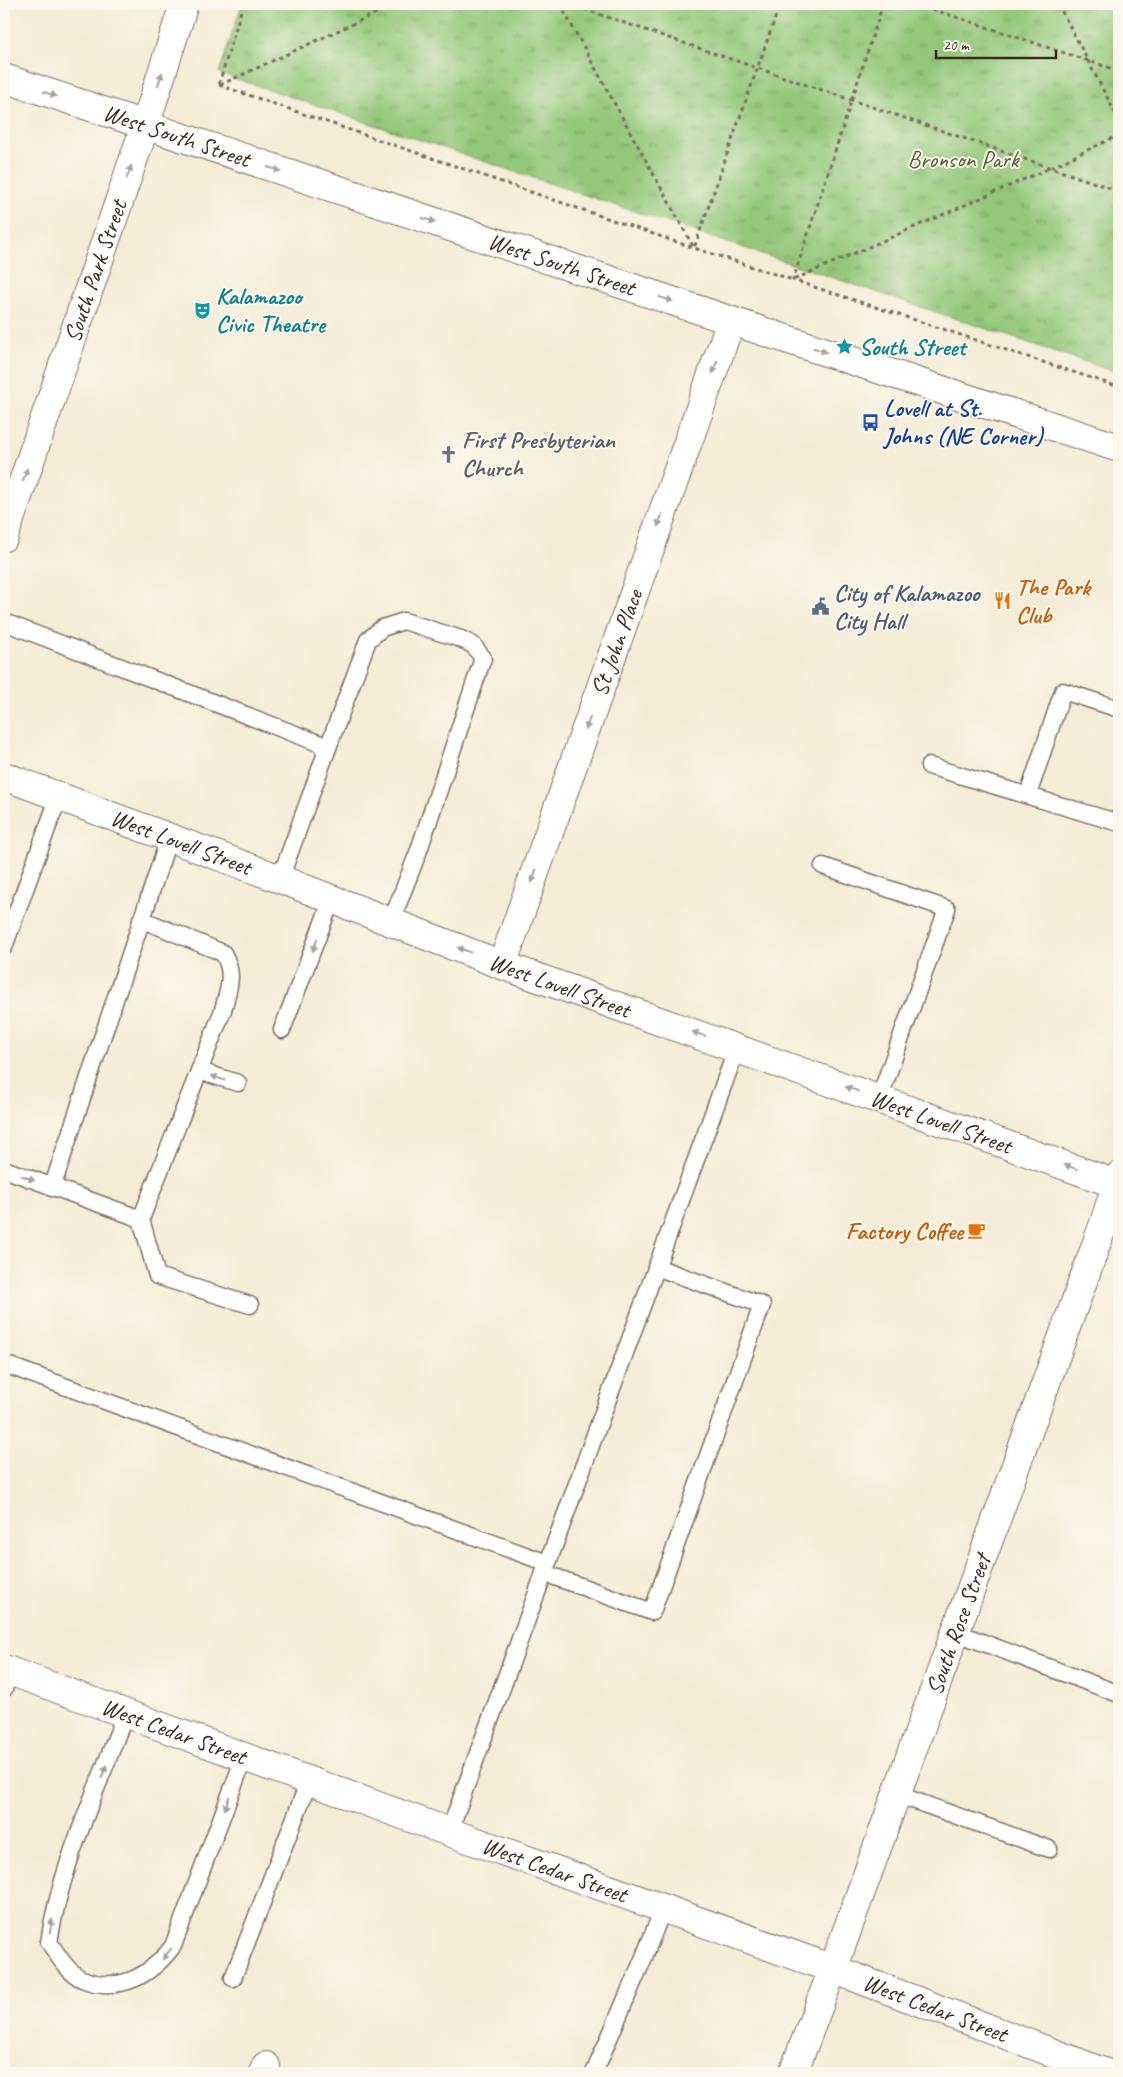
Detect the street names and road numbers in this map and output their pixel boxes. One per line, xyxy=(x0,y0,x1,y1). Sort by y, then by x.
street label: West South Street xyxy=(100,97,256,175)
street label: South Park Street xyxy=(57,194,134,346)
street label: West South Street xyxy=(485,226,641,303)
street label: St John Place xyxy=(584,584,650,700)
street label: West Lovell Street xyxy=(107,802,257,883)
street label: West Lovell Street xyxy=(485,947,636,1025)
street label: West Lovell Street xyxy=(867,1083,1018,1161)
street label: South Rose Street xyxy=(919,1547,998,1699)
street label: West Cedar Street xyxy=(98,1691,252,1772)
street label: West Cedar Street xyxy=(478,1830,633,1910)
street label: West Cedar Street xyxy=(859,1967,1013,2050)

